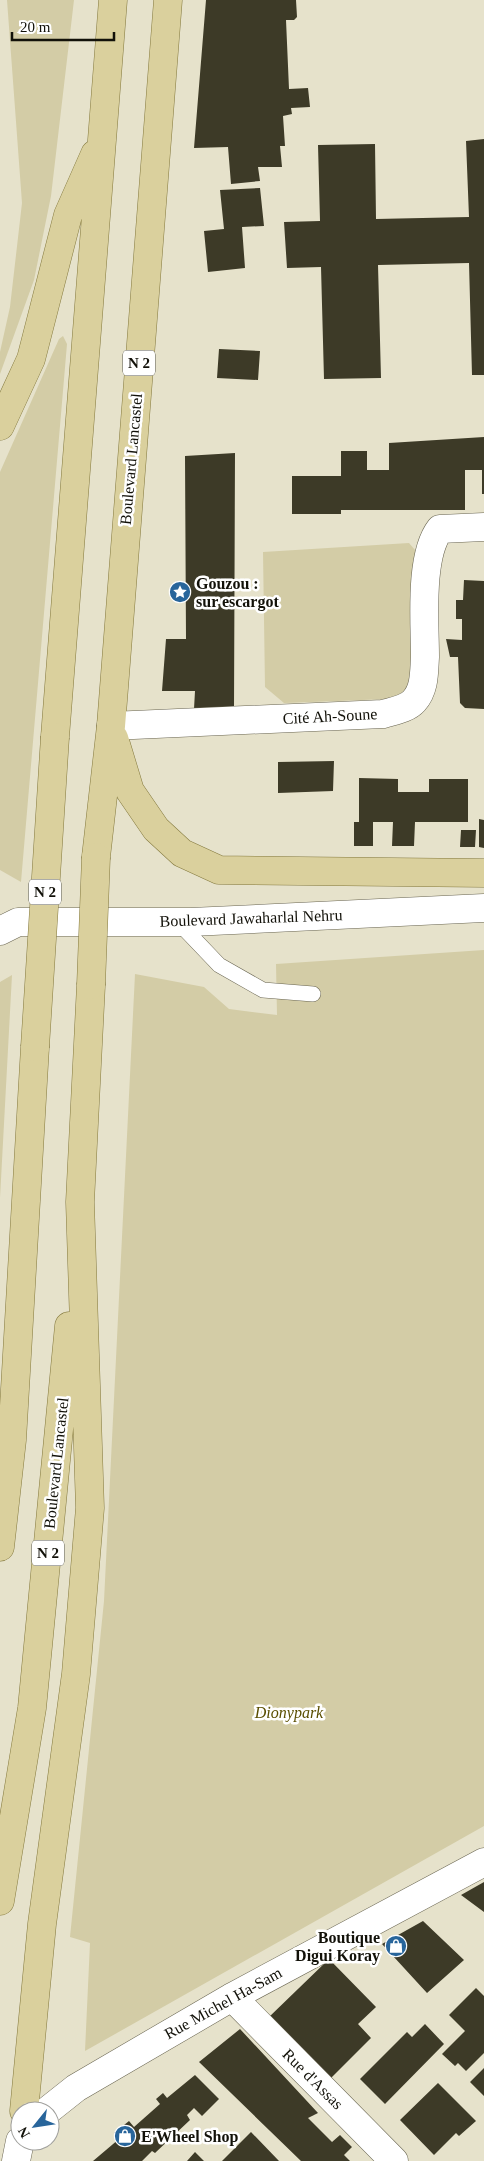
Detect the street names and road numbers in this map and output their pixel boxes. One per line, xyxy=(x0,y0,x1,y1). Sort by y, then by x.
road number: N 2 xyxy=(123,350,155,376)
street label: Boulevard Lancastel xyxy=(117,392,145,525)
street label: Cité Ah-Soune xyxy=(282,705,378,727)
road number: N 2 xyxy=(29,880,61,904)
street label: Boulevard Jawaharlal Nehru xyxy=(159,906,343,930)
street label: Boulevard Lancastel xyxy=(41,1396,71,1530)
road number: N 2 xyxy=(32,1540,64,1566)
street label: Rue Michel Ha-Sam xyxy=(161,1963,285,2042)
street label: Rue d'Assas xyxy=(279,2045,347,2113)

